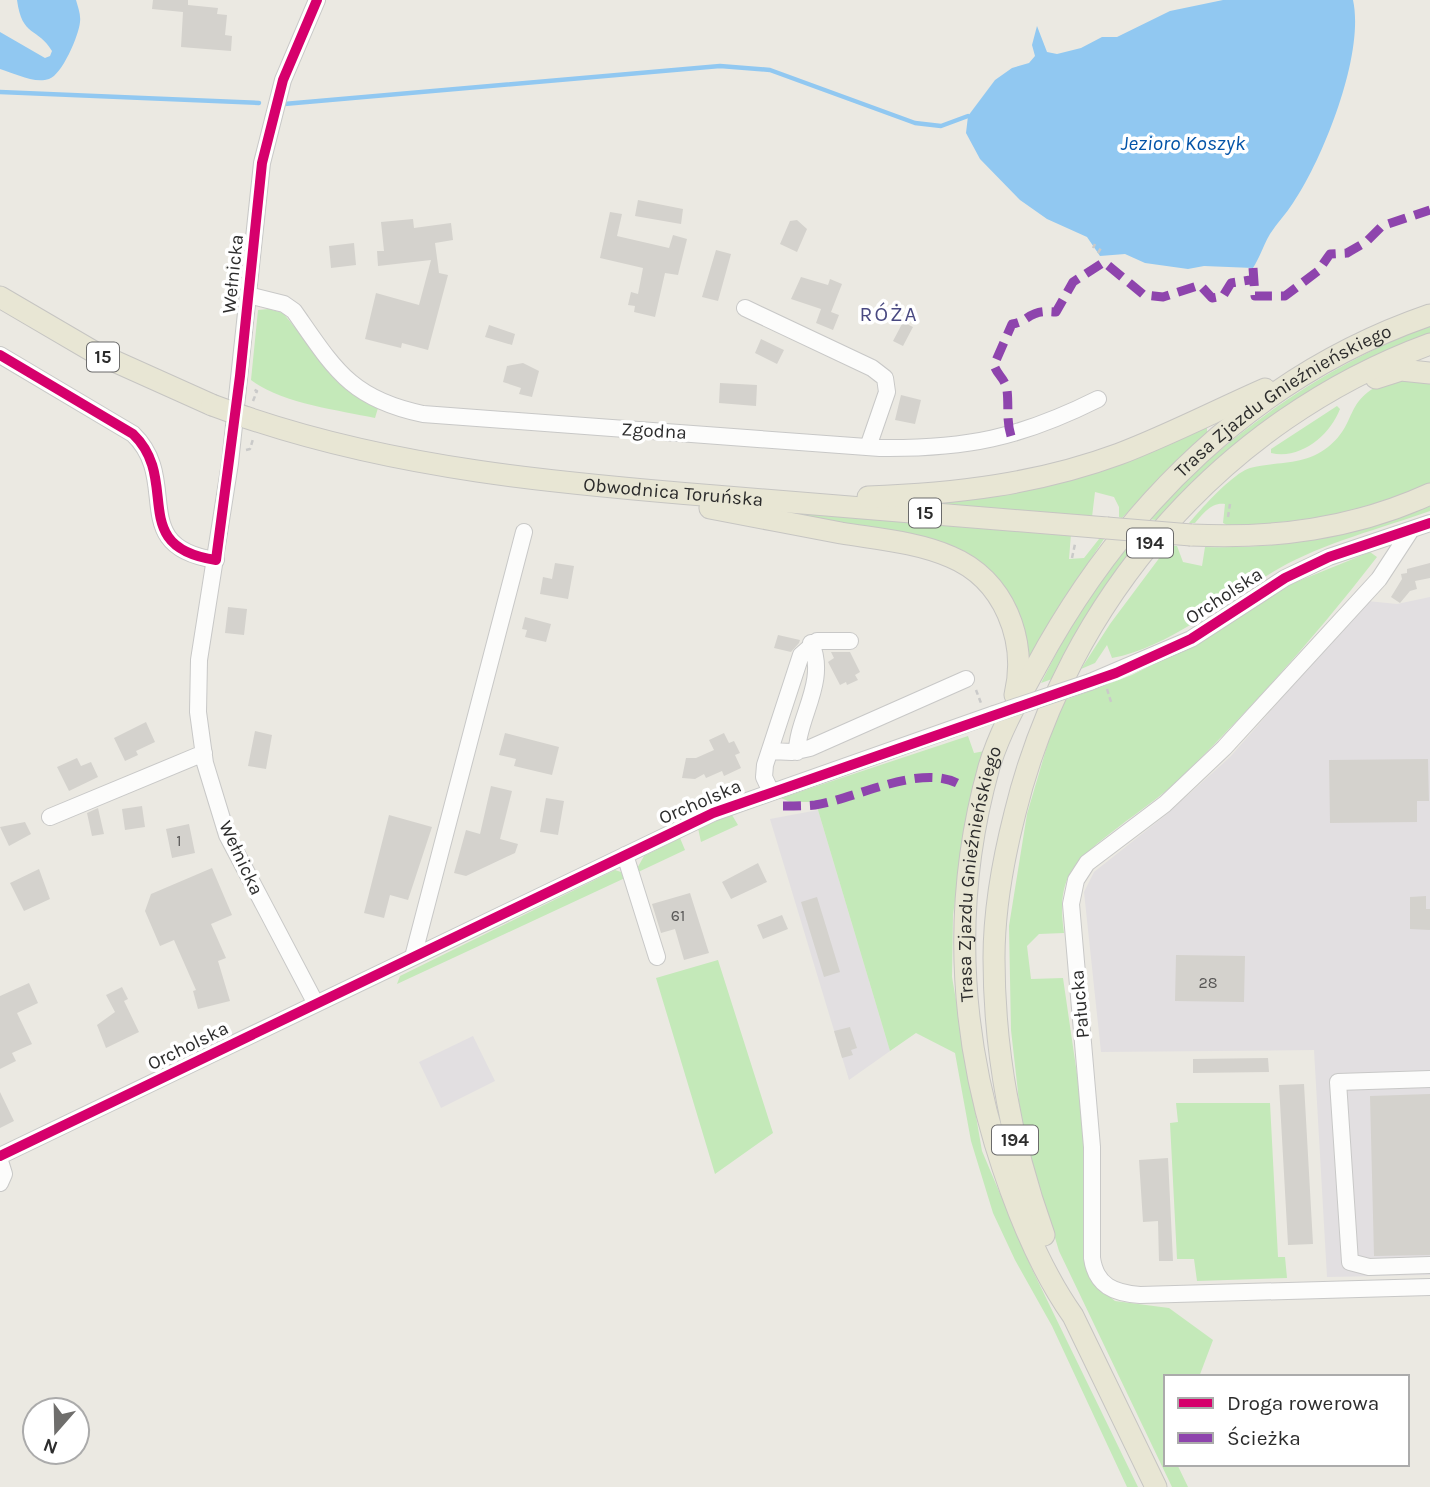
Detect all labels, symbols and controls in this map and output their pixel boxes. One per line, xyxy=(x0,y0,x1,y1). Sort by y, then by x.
water label: Jezioro Koszyk xyxy=(1121,131,1246,155)
street label: Wełnicka xyxy=(218,233,248,315)
district label: RÓŻA xyxy=(860,302,918,326)
street label: Trasa Zjazdu Gnieźnieńskiego xyxy=(1170,320,1395,482)
road number: 15 xyxy=(87,342,119,372)
street label: Zgodna xyxy=(621,418,687,444)
street label: Obwodnica Toruńska xyxy=(582,473,764,511)
road number: 15 xyxy=(909,499,941,528)
road number: 194 xyxy=(1127,528,1173,558)
street label: Orcholska xyxy=(1181,563,1267,629)
street label: Trasa Zjazdu Gnieźnieńskiego xyxy=(954,743,1006,1003)
street label: Orcholska xyxy=(656,775,744,829)
street label: Wełnicka xyxy=(214,817,268,899)
house number: 1 xyxy=(176,831,182,850)
house number: 61 xyxy=(671,906,685,925)
street label: Pałucka xyxy=(1066,969,1094,1039)
house number: 28 xyxy=(1198,973,1218,992)
street label: Orcholska xyxy=(144,1017,232,1075)
road number: 194 xyxy=(992,1126,1038,1154)
legend xyxy=(1164,1375,1409,1466)
text: Droga rowerowa xyxy=(1227,1391,1379,1415)
north arrow xyxy=(21,1396,91,1466)
text: Ścieżka xyxy=(1227,1426,1301,1450)
text: N xyxy=(40,1433,61,1459)

